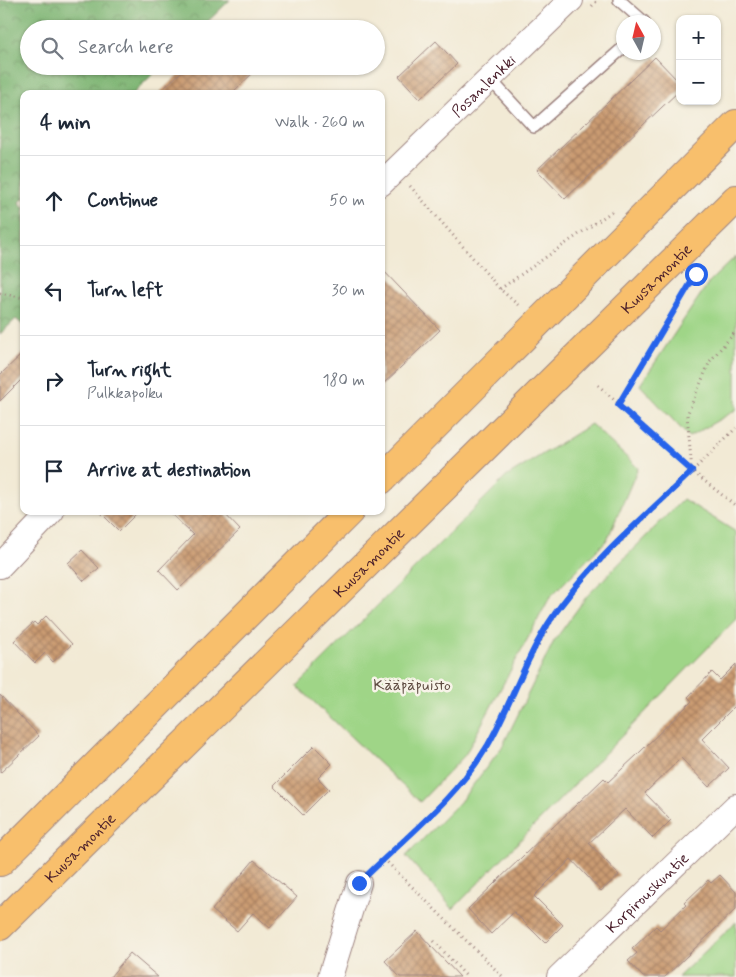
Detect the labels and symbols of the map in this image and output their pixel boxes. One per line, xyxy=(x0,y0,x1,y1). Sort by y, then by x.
north arrow xyxy=(616,15,661,60)
street label: Posanlenkki xyxy=(447,50,521,122)
street label: Kuusamontie xyxy=(617,239,697,319)
route start xyxy=(685,263,708,286)
street label: Kuusamontie xyxy=(329,523,410,603)
park label: Kääpäpuisto xyxy=(373,675,451,696)
street label: Kuusamontie xyxy=(41,808,121,888)
street label: Korpirouskuntie xyxy=(602,848,694,938)
route end xyxy=(348,872,371,895)

